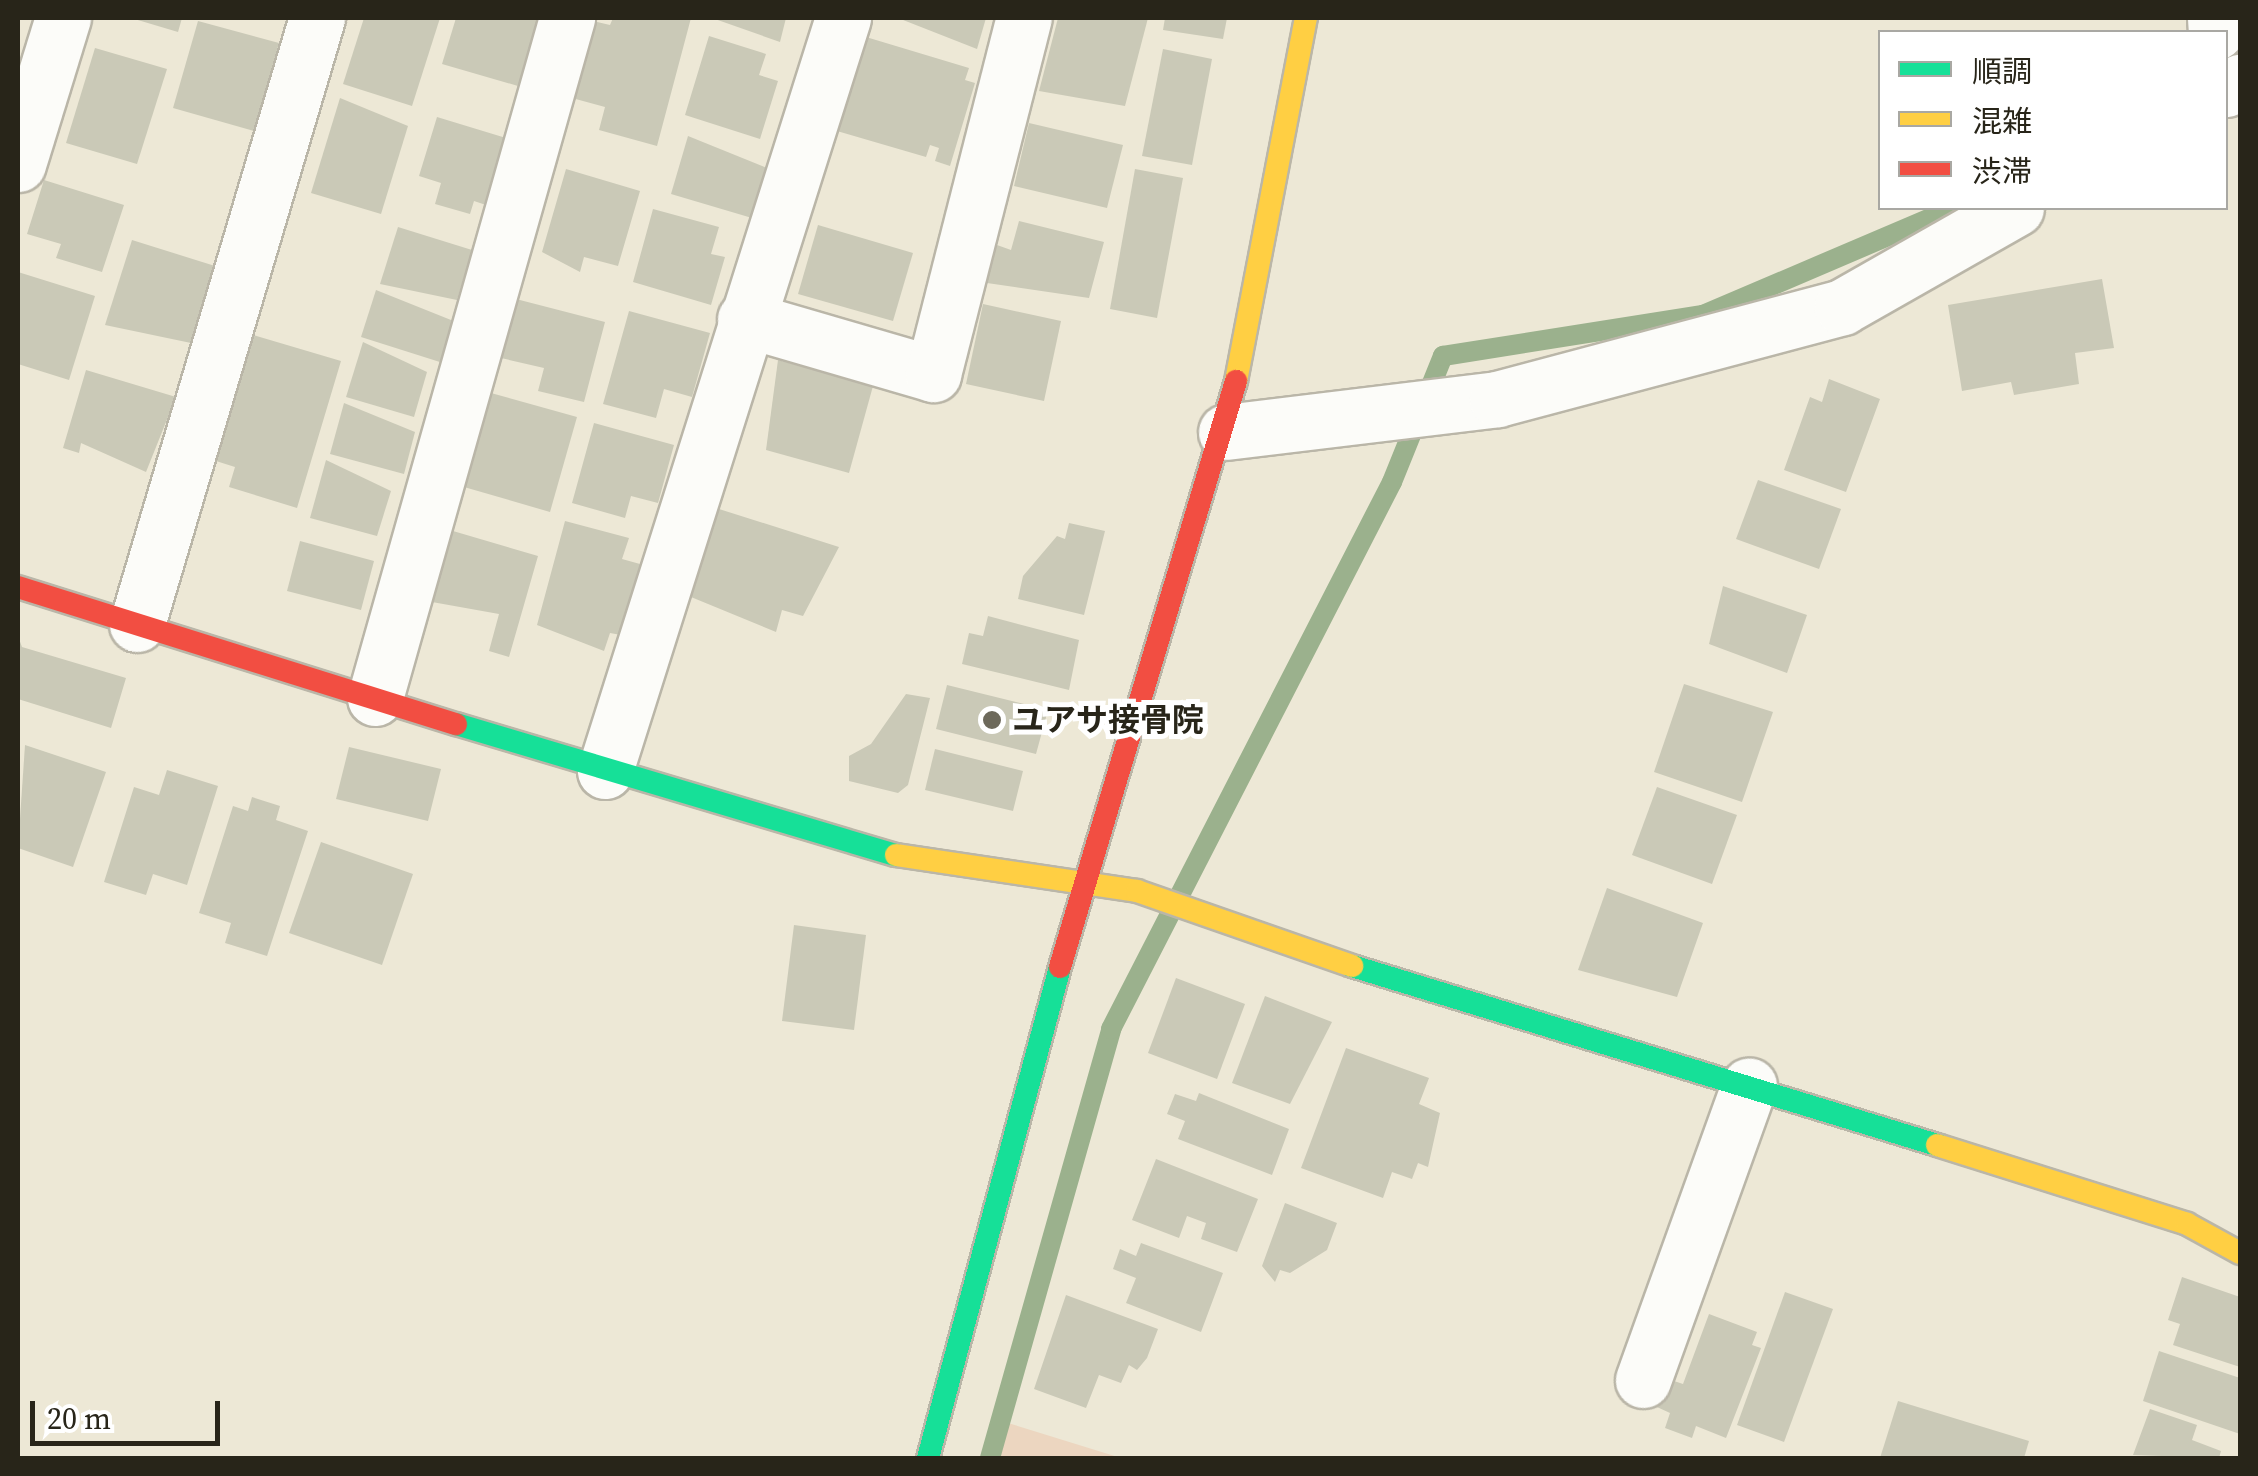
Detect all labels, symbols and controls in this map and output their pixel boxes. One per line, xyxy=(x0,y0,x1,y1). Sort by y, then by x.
legend xyxy=(1878,30,2228,210)
text: 順調 xyxy=(1972,51,2032,92)
text: 混雑 xyxy=(1972,101,2032,142)
text: 渋滞 xyxy=(1972,151,2032,192)
place label: ユアサ接骨院 xyxy=(1012,701,1204,739)
marker: ユアサ接骨院 xyxy=(981,709,1003,731)
scale bar xyxy=(35,1381,225,1443)
text: 20 m xyxy=(47,1398,111,1439)

